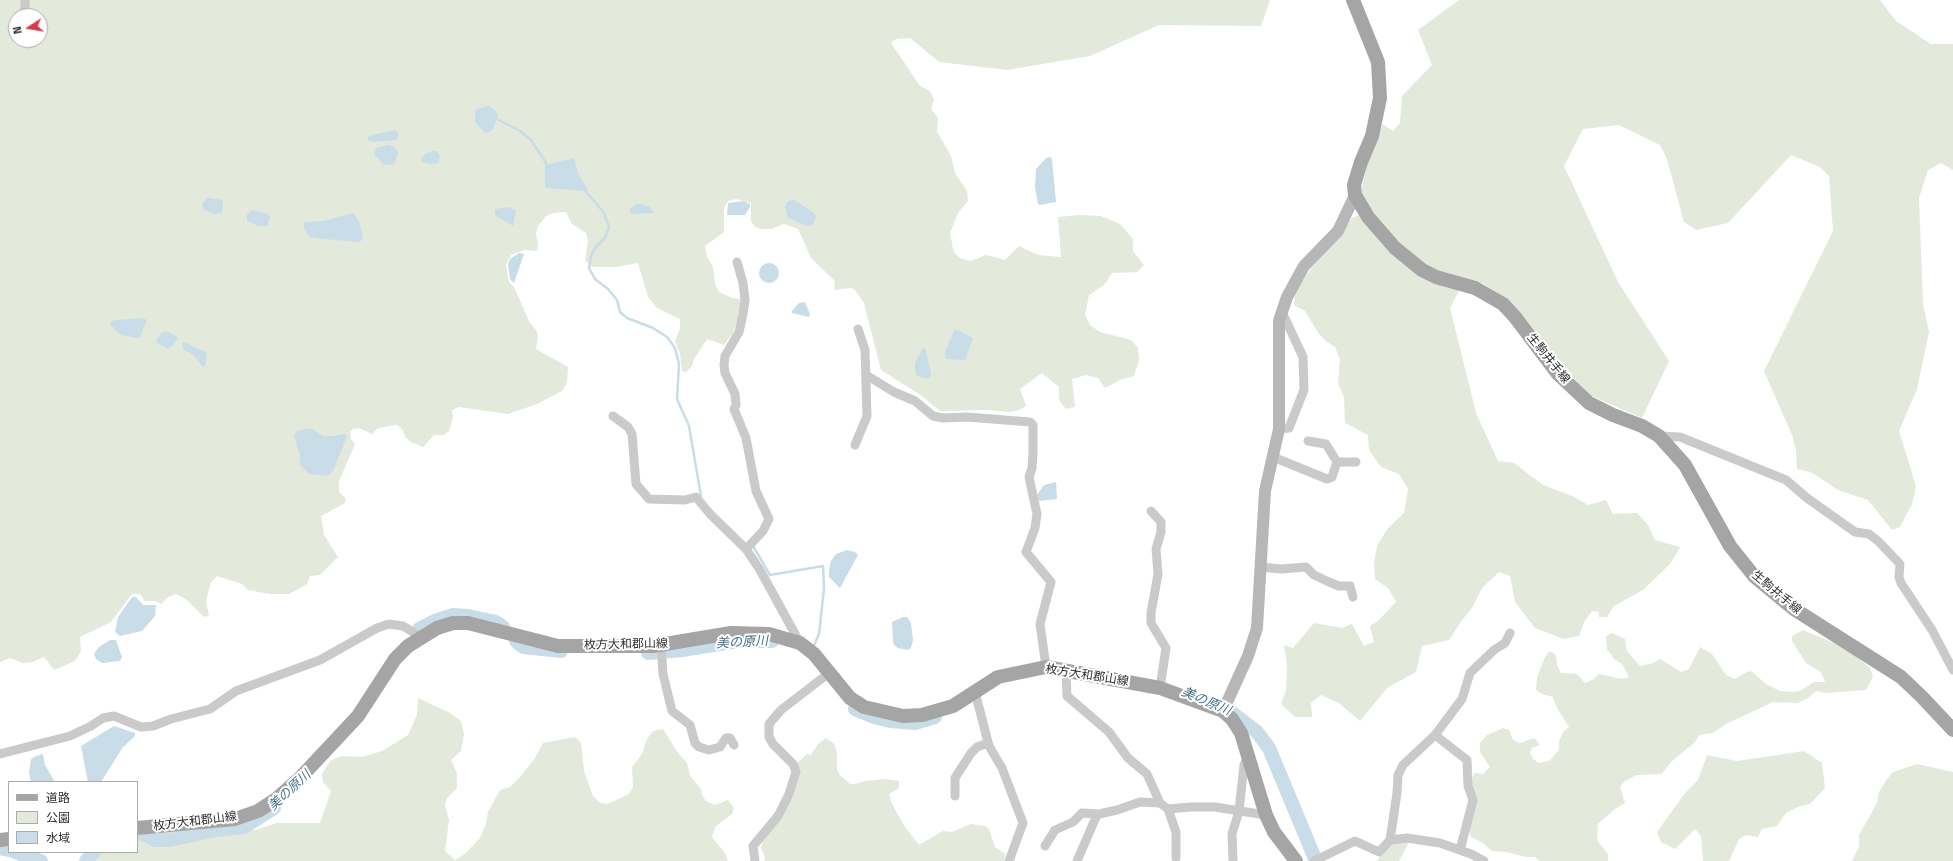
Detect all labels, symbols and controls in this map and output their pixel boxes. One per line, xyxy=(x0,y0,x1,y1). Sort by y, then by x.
north arrow xyxy=(8,8,48,48)
text: N xyxy=(9,25,26,36)
street label: 生駒井手線 xyxy=(1524,331,1572,387)
street label: 生駒井手線 xyxy=(1748,568,1804,618)
water label: 美の原川 xyxy=(716,634,768,652)
street label: 枚方大和郡山線 xyxy=(584,637,668,653)
street label: 枚方大和郡山線 xyxy=(1044,662,1130,690)
water label: 美の原川 xyxy=(1179,685,1233,719)
water label: 美の原川 xyxy=(266,768,314,814)
legend xyxy=(8,781,138,853)
text: 道路 xyxy=(46,788,70,807)
text: 公園 xyxy=(46,808,70,827)
street label: 枚方大和郡山線 xyxy=(152,810,238,834)
text: 水域 xyxy=(46,828,70,847)

